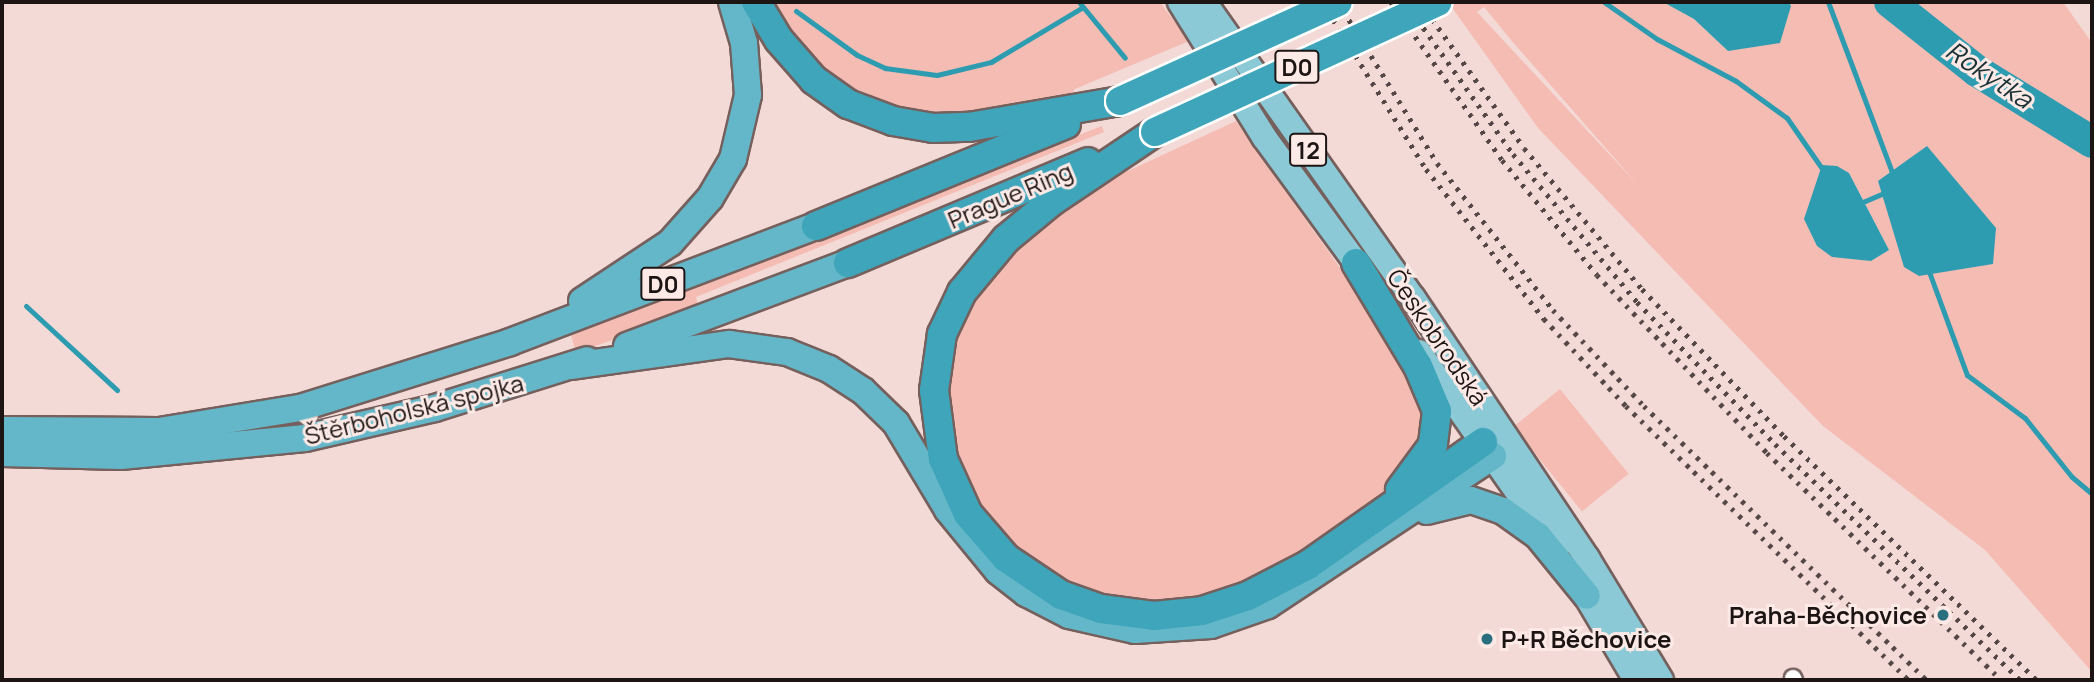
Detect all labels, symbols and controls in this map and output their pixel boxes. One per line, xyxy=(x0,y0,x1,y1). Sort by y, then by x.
water label: Rokytka xyxy=(1940,35,2038,115)
road number: D0 xyxy=(1274,48,1320,86)
road number: 12 xyxy=(1289,130,1327,169)
street label: Prague Ring xyxy=(943,156,1077,234)
street label: Českobrodská xyxy=(1382,263,1494,411)
road number: D0 xyxy=(640,264,686,304)
street label: Štěrboholská spojka xyxy=(302,368,526,450)
place label: Praha-Běchovice xyxy=(1729,601,1927,629)
marker: Praha-Běchovice xyxy=(1933,605,1953,625)
place label: P+R Běchovice xyxy=(1501,625,1671,653)
marker: P+R Běchovice xyxy=(1479,631,1495,647)

